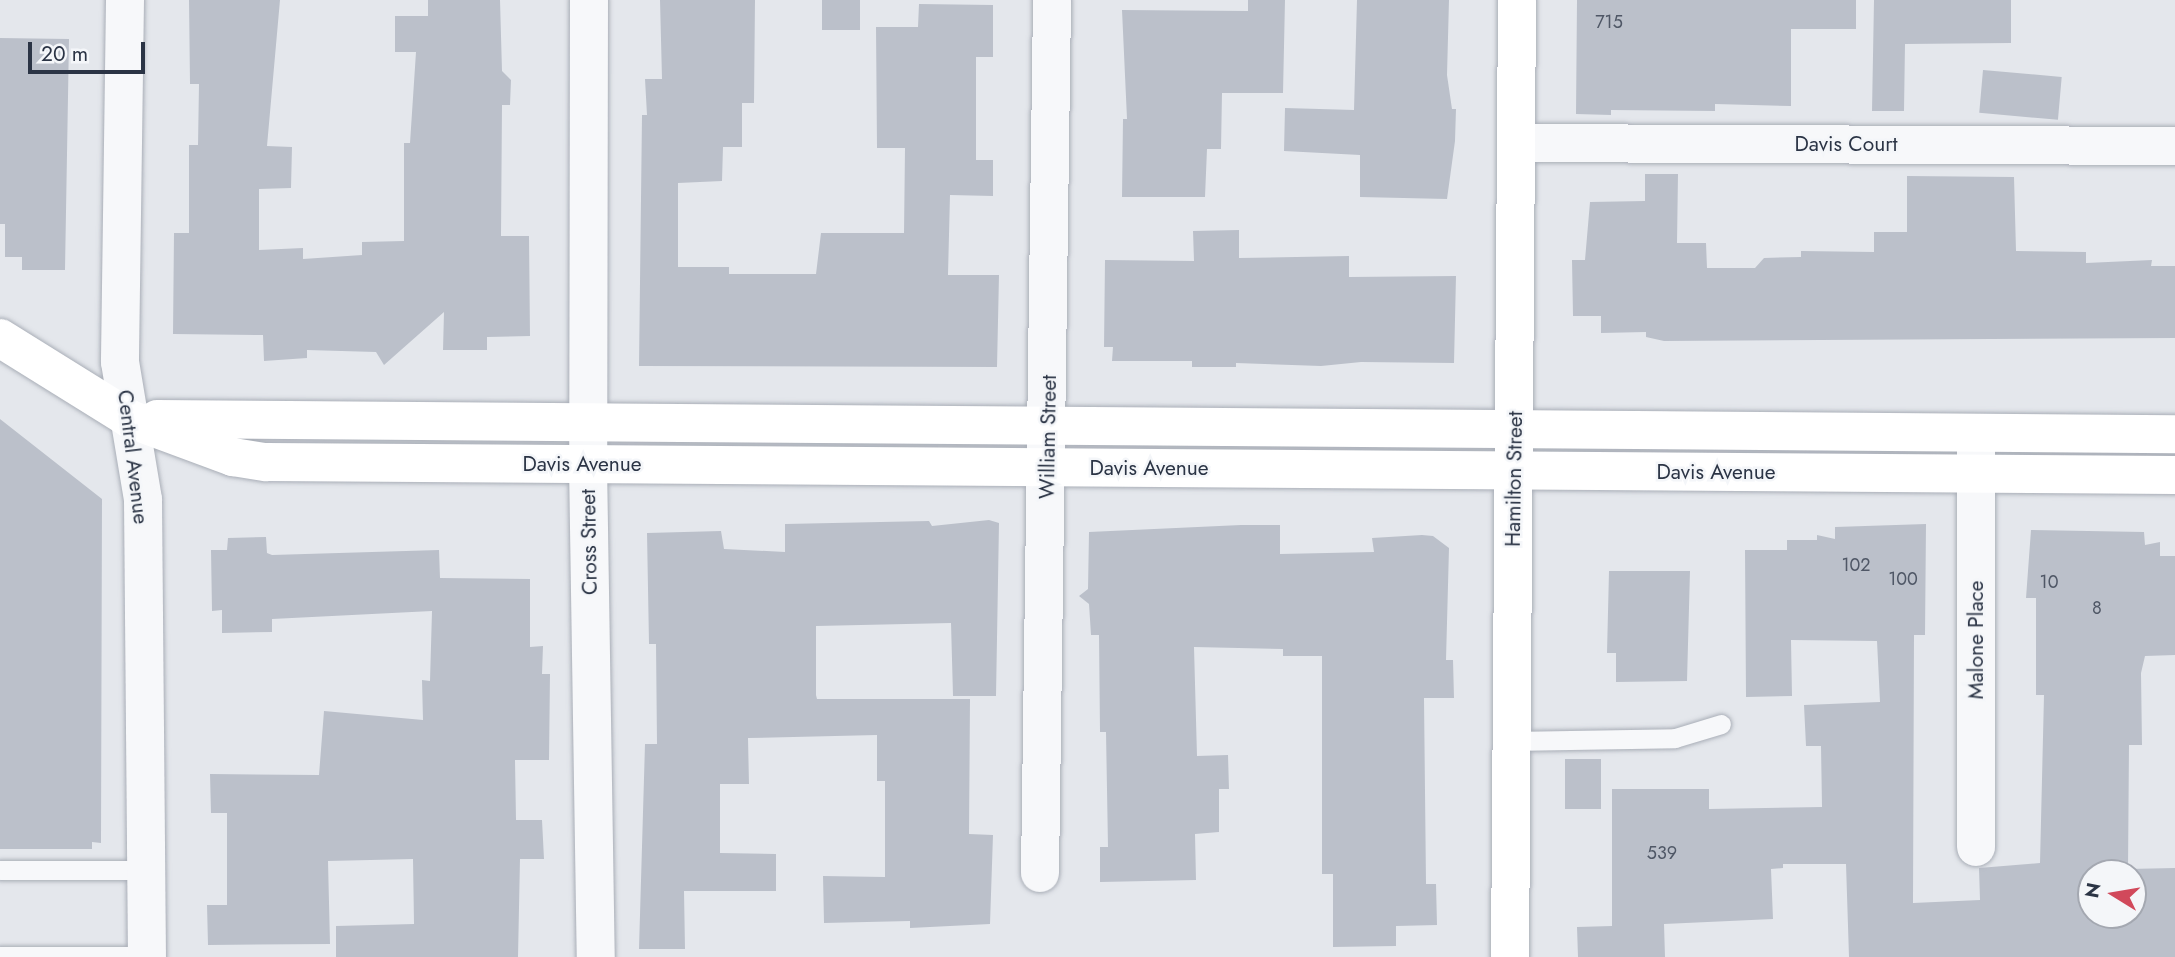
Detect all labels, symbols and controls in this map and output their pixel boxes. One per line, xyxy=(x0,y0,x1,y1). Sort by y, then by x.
house number: 715 xyxy=(1595,11,1623,33)
scale bar xyxy=(32,28,149,72)
text: 20 m xyxy=(41,39,88,69)
street label: Davis Court xyxy=(1795,131,1897,157)
street label: William Street xyxy=(1034,375,1062,499)
street label: Central Avenue xyxy=(112,388,154,526)
street label: Hamilton Street xyxy=(1500,411,1528,547)
street label: Davis Avenue xyxy=(522,451,642,477)
street label: Davis Avenue xyxy=(1089,455,1209,481)
street label: Davis Avenue xyxy=(1656,459,1776,485)
street label: Cross Street xyxy=(575,489,603,595)
house number: 102 xyxy=(1841,554,1871,576)
house number: 100 xyxy=(1888,568,1918,590)
house number: 10 xyxy=(2040,571,2058,593)
street label: Malone Place xyxy=(1963,581,1989,699)
house number: 8 xyxy=(2092,597,2102,619)
house number: 539 xyxy=(1647,842,1677,864)
north arrow xyxy=(2077,859,2147,929)
text: N xyxy=(2078,880,2108,900)

